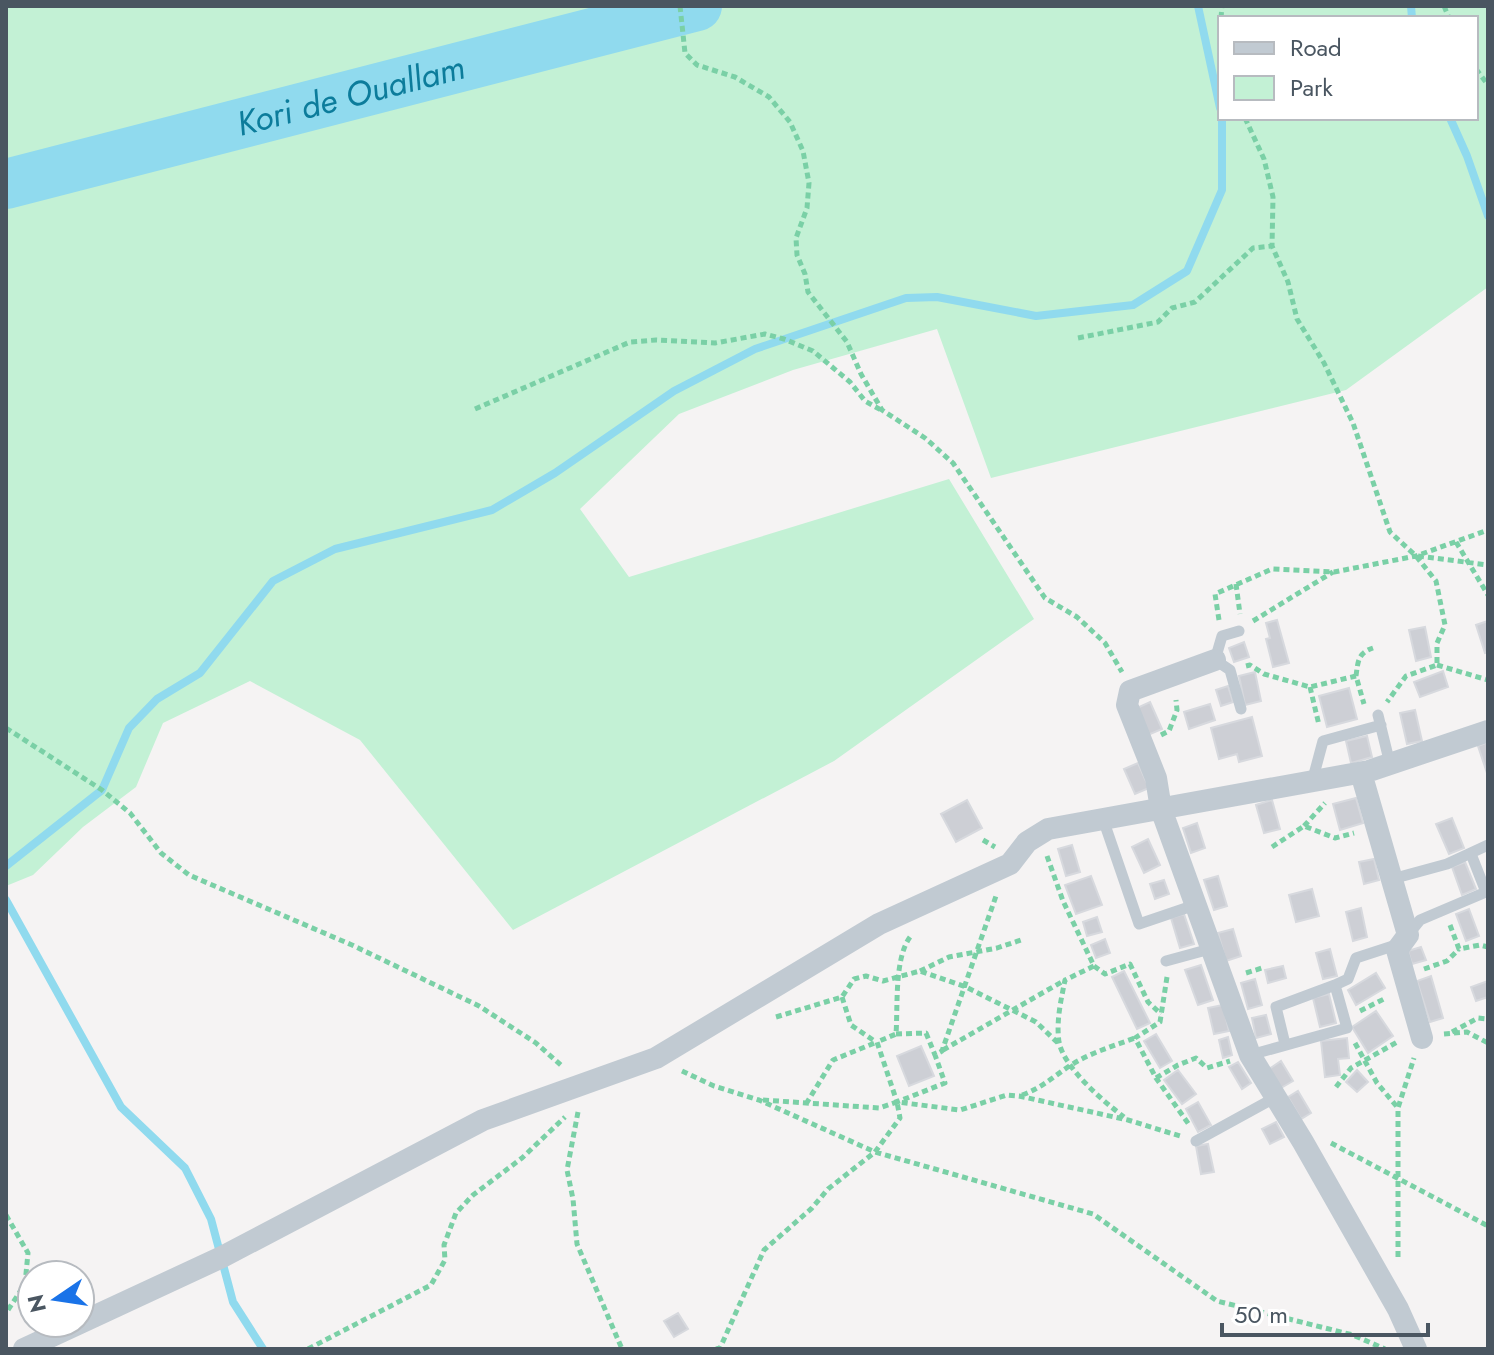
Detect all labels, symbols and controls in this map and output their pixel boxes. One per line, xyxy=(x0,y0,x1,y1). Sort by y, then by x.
legend xyxy=(1218,16,1478,120)
text: Road xyxy=(1290,30,1342,65)
water label: Kori de Ouallam xyxy=(232,43,470,149)
text: Park xyxy=(1290,70,1333,105)
north arrow xyxy=(16,1259,96,1339)
scale bar xyxy=(1222,1287,1428,1337)
text: N xyxy=(19,1291,54,1316)
text: 50 m xyxy=(1234,1297,1288,1332)

